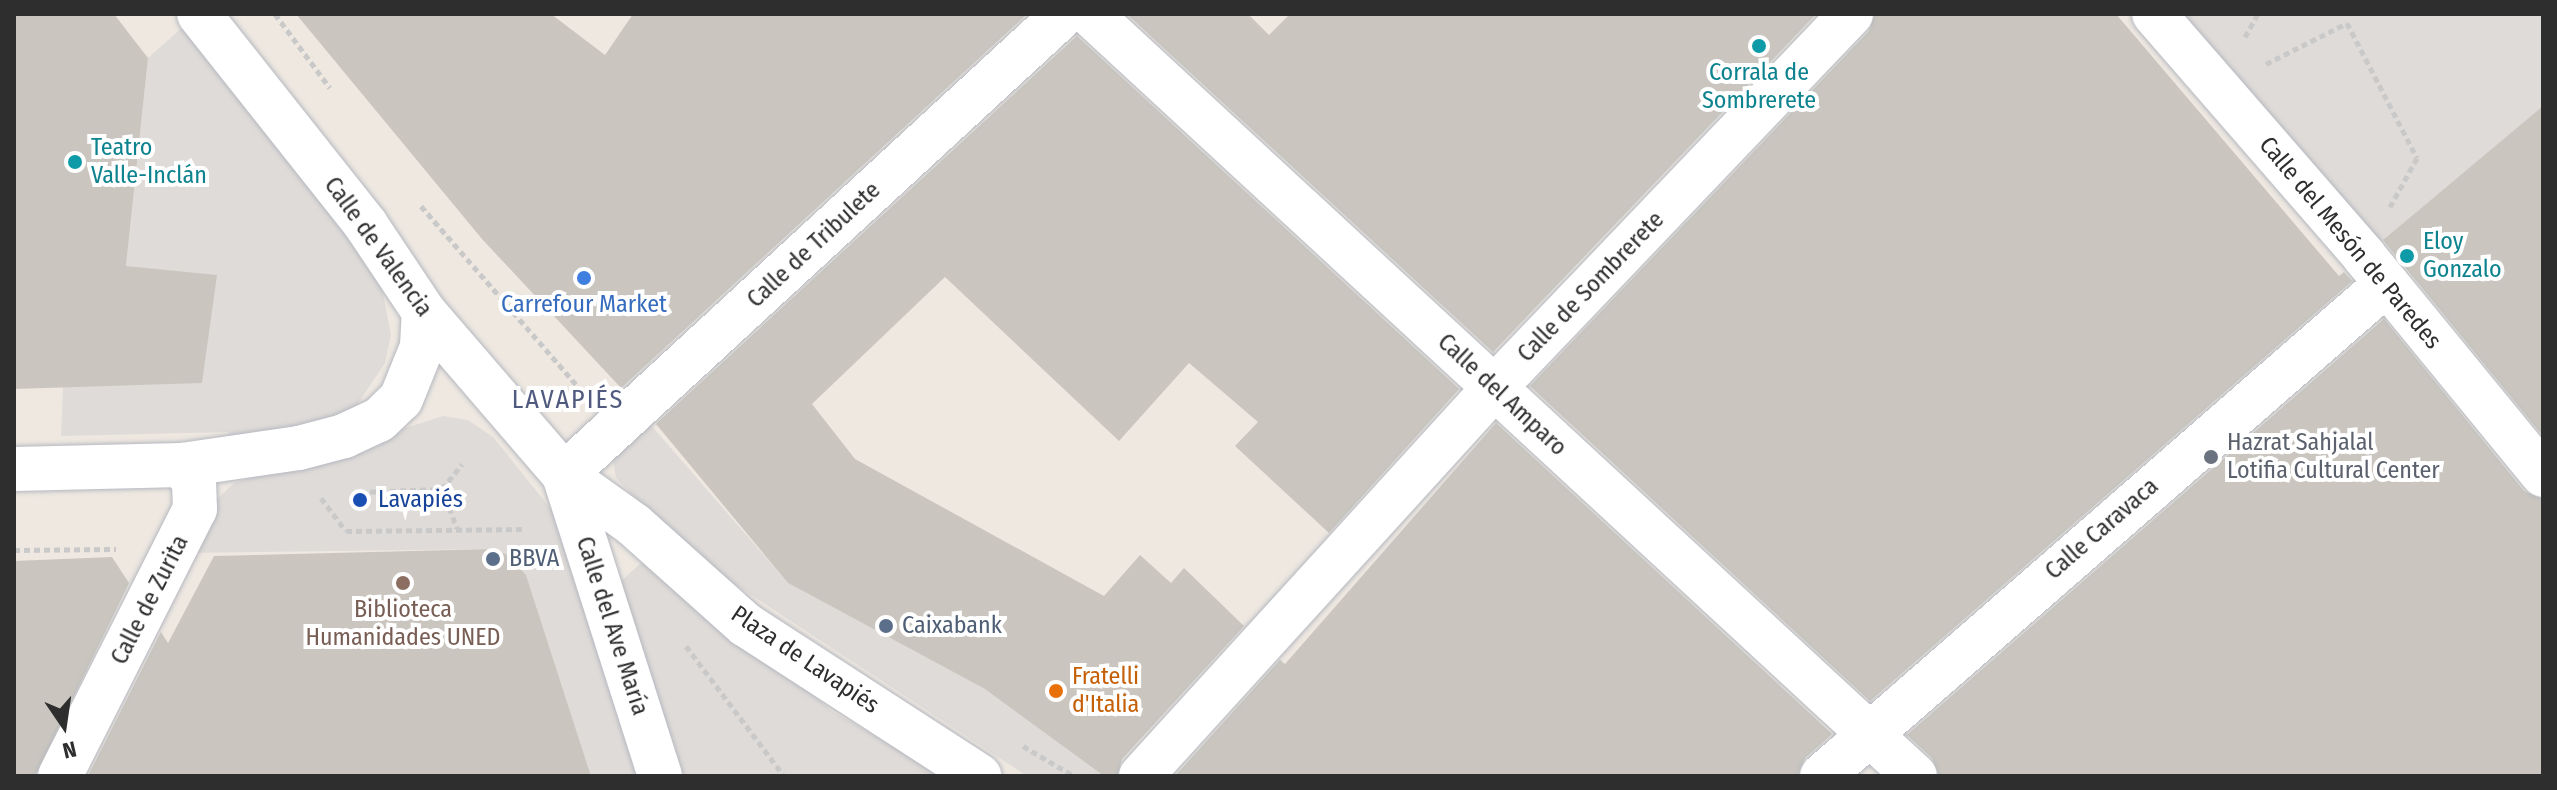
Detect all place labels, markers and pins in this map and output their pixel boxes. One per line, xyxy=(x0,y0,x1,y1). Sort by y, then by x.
marker: Corrala de Sombrerete xyxy=(1750,37,1768,55)
place label: Corrala de Sombrerete xyxy=(1702,59,1816,115)
place label: Teatro Valle-Inclán xyxy=(91,134,207,190)
marker: Teatro Valle-Inclán xyxy=(66,153,84,171)
place label: Eloy Gonzalo xyxy=(2423,228,2502,284)
marker: Eloy Gonzalo xyxy=(2398,247,2416,265)
marker: Carrefour Market xyxy=(575,269,593,287)
place label: Carrefour Market xyxy=(501,291,667,319)
place label: Hazrat Sahjalal Lotifia Cultural Center xyxy=(2227,429,2440,485)
marker: Hazrat Sahjalal Lotifia Cultural Center xyxy=(2202,448,2220,466)
place label: Lavapiés xyxy=(378,486,463,514)
marker: Lavapiés xyxy=(349,489,371,511)
place label: BBVA xyxy=(509,545,559,573)
marker: BBVA xyxy=(484,550,502,568)
marker: Biblioteca Humanidades UNED xyxy=(394,574,412,592)
place label: Biblioteca Humanidades UNED xyxy=(305,596,501,652)
place label: Caixabank xyxy=(902,612,1002,640)
marker: Caixabank xyxy=(877,617,895,635)
place label: Fratelli d'Italia xyxy=(1072,663,1139,719)
marker: Fratelli d'Italia xyxy=(1047,682,1065,700)

